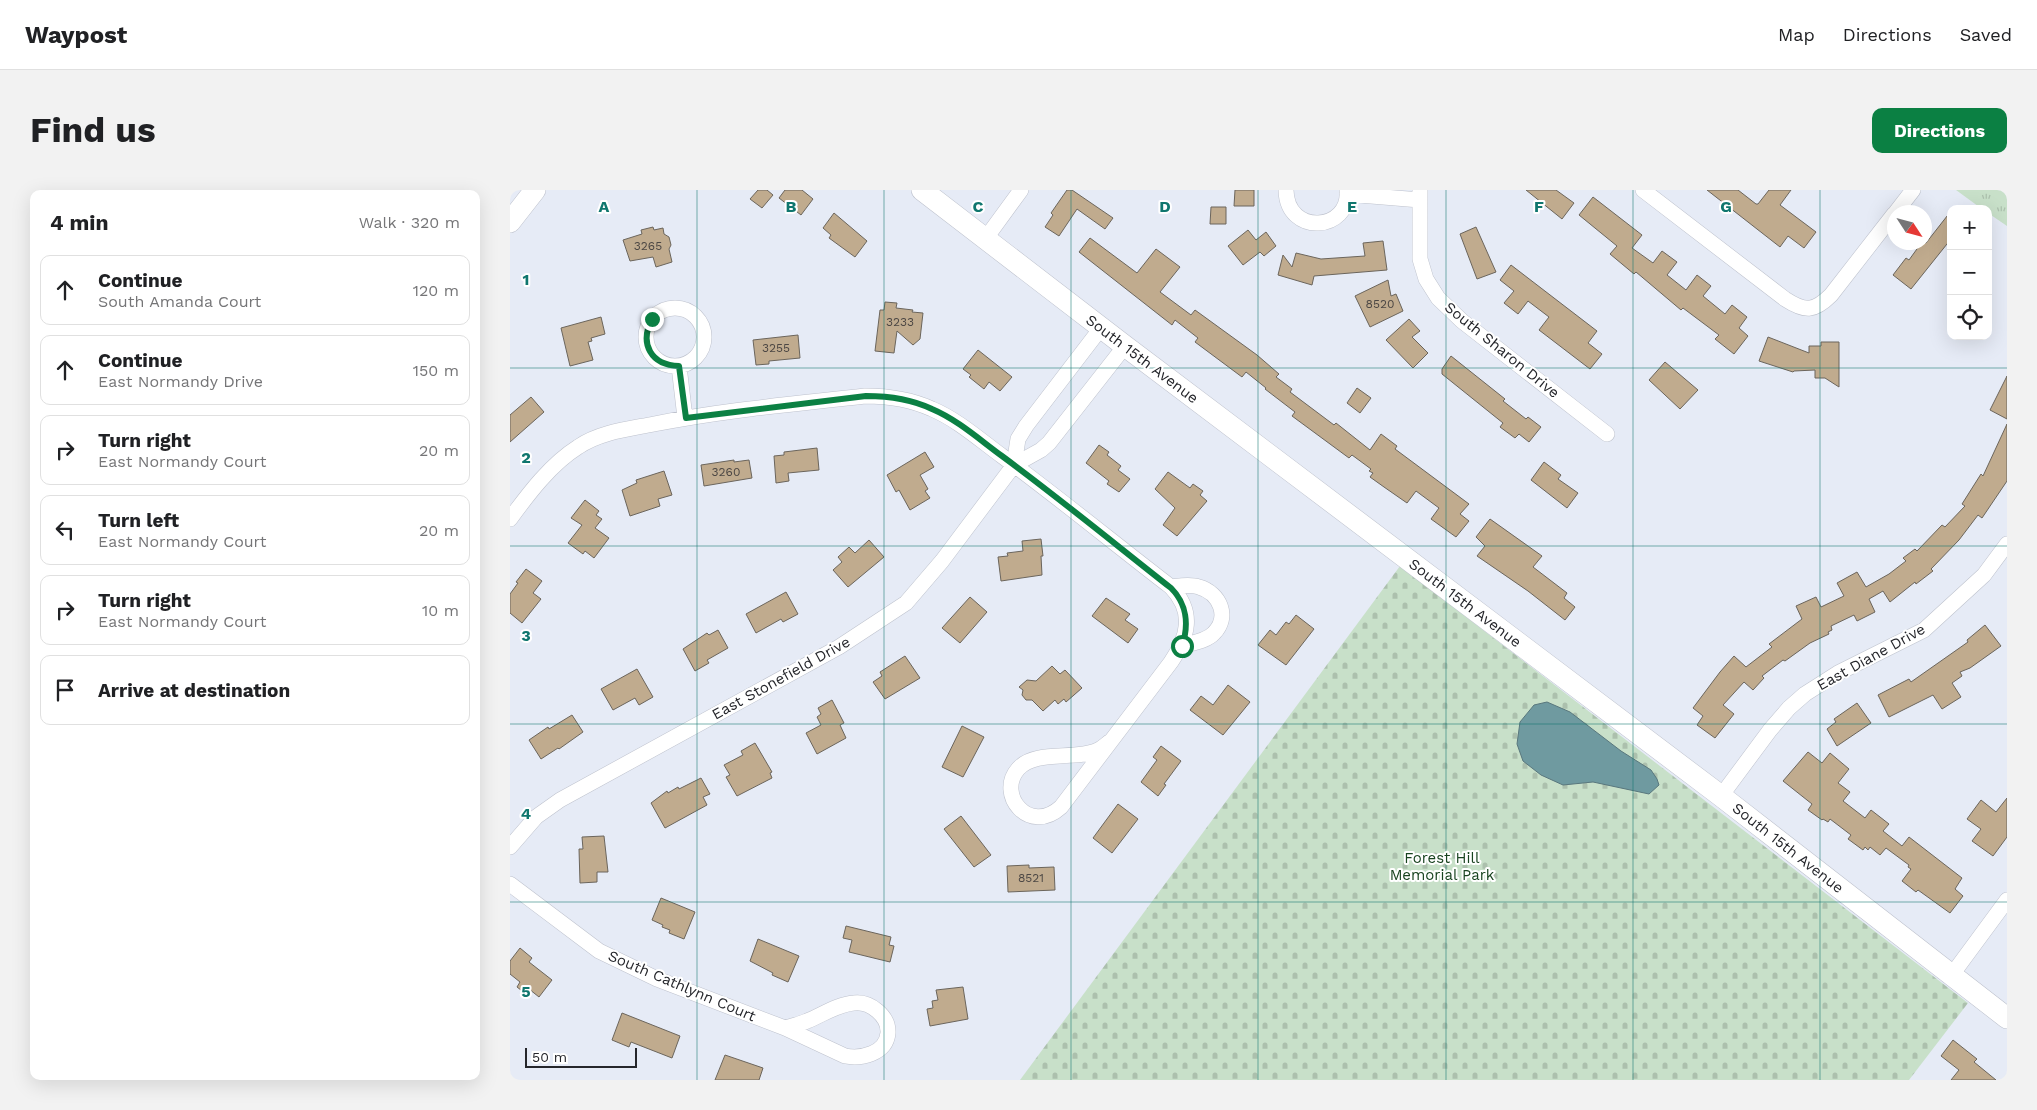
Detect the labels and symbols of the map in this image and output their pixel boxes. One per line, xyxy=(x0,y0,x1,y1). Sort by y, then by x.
text: A xyxy=(599,197,610,216)
text: B xyxy=(786,197,797,216)
text: C xyxy=(973,197,984,216)
text: D xyxy=(1159,197,1171,216)
text: E xyxy=(1347,197,1357,216)
text: F xyxy=(1534,197,1544,216)
text: G xyxy=(1720,197,1732,216)
north arrow xyxy=(1887,205,1932,250)
house number: 3265 xyxy=(634,239,662,253)
text: 1 xyxy=(523,270,529,289)
house number: 8520 xyxy=(1366,297,1394,311)
street label: South Sharon Drive xyxy=(1441,298,1563,402)
route end xyxy=(641,308,664,331)
street label: South 15th Avenue xyxy=(1082,311,1202,407)
house number: 3233 xyxy=(886,315,914,329)
house number: 3255 xyxy=(762,341,790,355)
text: 2 xyxy=(521,448,531,467)
house number: 3260 xyxy=(712,465,740,479)
street label: South 15th Avenue xyxy=(1405,555,1525,651)
street label: East Diane Drive xyxy=(1814,620,1928,694)
text: 3 xyxy=(521,626,531,645)
street label: East Stonefield Drive xyxy=(709,633,853,723)
route start xyxy=(1171,635,1194,658)
street label: South 15th Avenue xyxy=(1729,799,1847,897)
text: 4 xyxy=(521,804,531,823)
park label: Forest Hill Memorial Park xyxy=(1390,849,1495,884)
house number: 8521 xyxy=(1018,871,1044,885)
street label: South Cathlynn Court xyxy=(605,947,759,1026)
text: 5 xyxy=(521,982,531,1001)
scale bar xyxy=(525,1045,638,1068)

